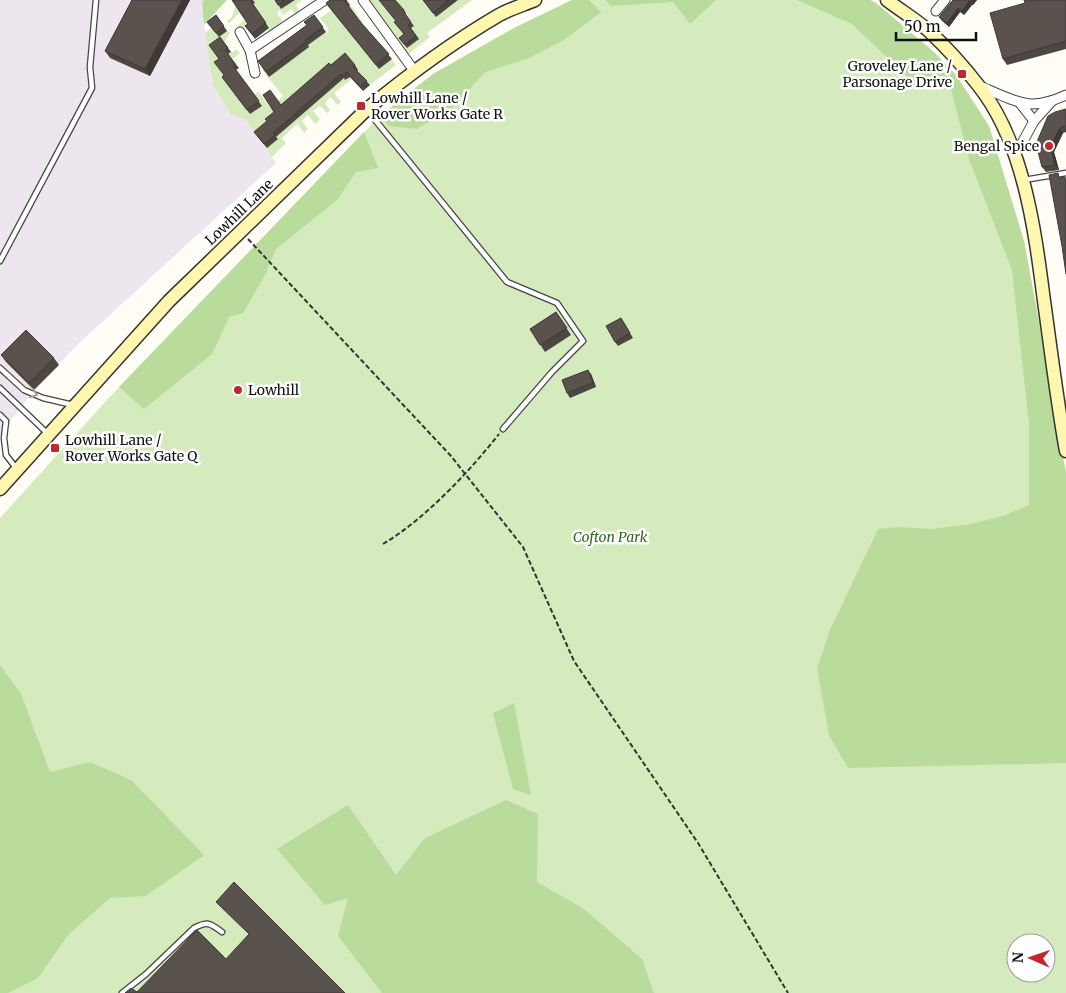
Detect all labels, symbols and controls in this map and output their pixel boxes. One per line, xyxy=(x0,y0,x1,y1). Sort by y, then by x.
scale bar xyxy=(896,10,976,42)
text: 50 m xyxy=(904,17,941,36)
place label: Groveley Lane / Parsonage Drive xyxy=(842,57,952,91)
marker: Groveley Lane / Parsonage Drive xyxy=(956,68,968,80)
place label: Lowhill Lane / Rover Works Gate R xyxy=(371,89,503,123)
marker: Lowhill Lane / Rover Works Gate R xyxy=(355,100,367,112)
place label: Bengal Spice xyxy=(954,137,1039,155)
marker: Bengal Spice xyxy=(1043,140,1055,152)
street label: Lowhill Lane xyxy=(201,175,277,249)
place label: Lowhill xyxy=(248,381,300,399)
marker: Lowhill xyxy=(232,384,244,396)
one-way arrow xyxy=(29,388,38,398)
place label: Lowhill Lane / Rover Works Gate Q xyxy=(65,431,198,465)
marker: Lowhill Lane / Rover Works Gate Q xyxy=(49,442,61,454)
park label: Cofton Park xyxy=(573,528,648,546)
north arrow xyxy=(1006,933,1056,983)
text: N xyxy=(1009,952,1027,963)

